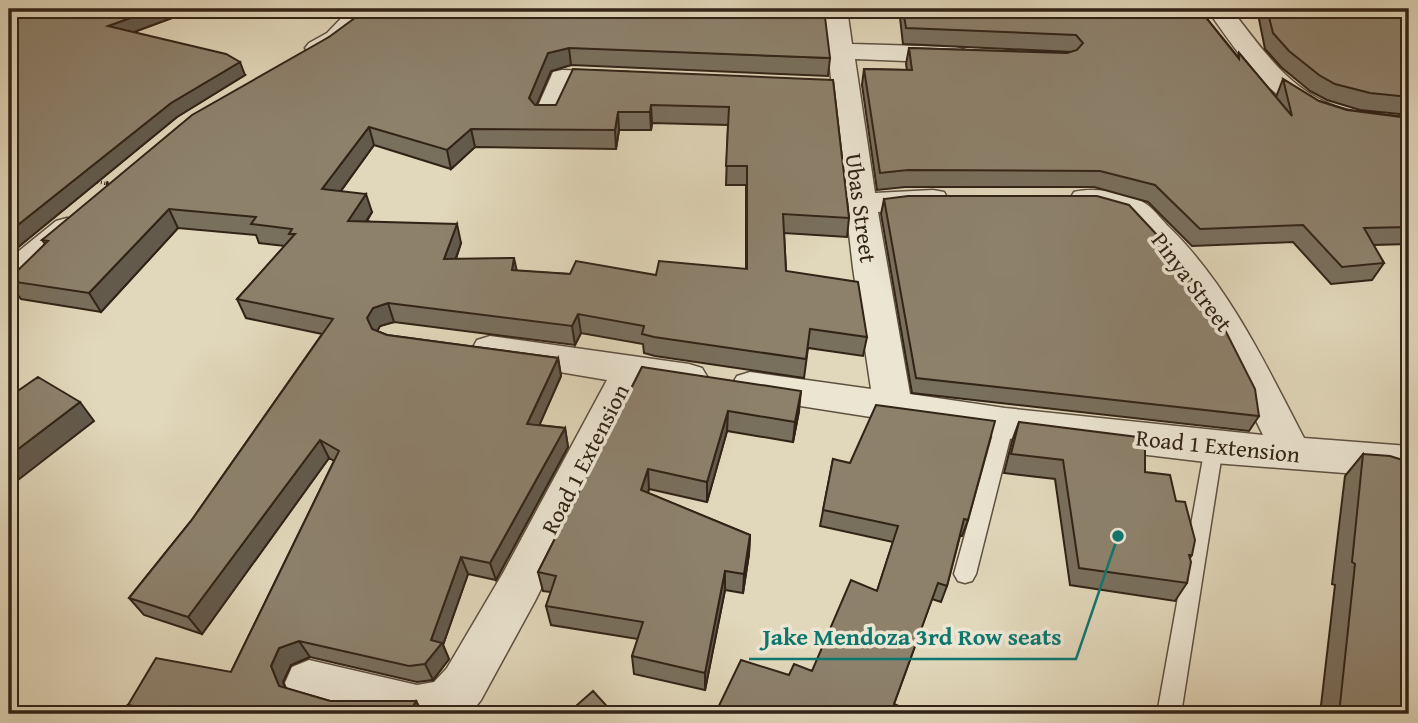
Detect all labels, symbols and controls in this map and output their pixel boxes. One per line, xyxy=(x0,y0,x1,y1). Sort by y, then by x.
street label: Ubas Street xyxy=(837,151,886,265)
street label: Pinya Street xyxy=(1144,225,1241,338)
street label: Road 1 Extension xyxy=(532,378,637,540)
street label: Road 1 Extension xyxy=(1134,420,1302,471)
callout: Jake Mendoza 3rd Row seats xyxy=(749,614,1076,659)
text: Jake Mendoza 3rd Row seats xyxy=(759,619,1061,654)

